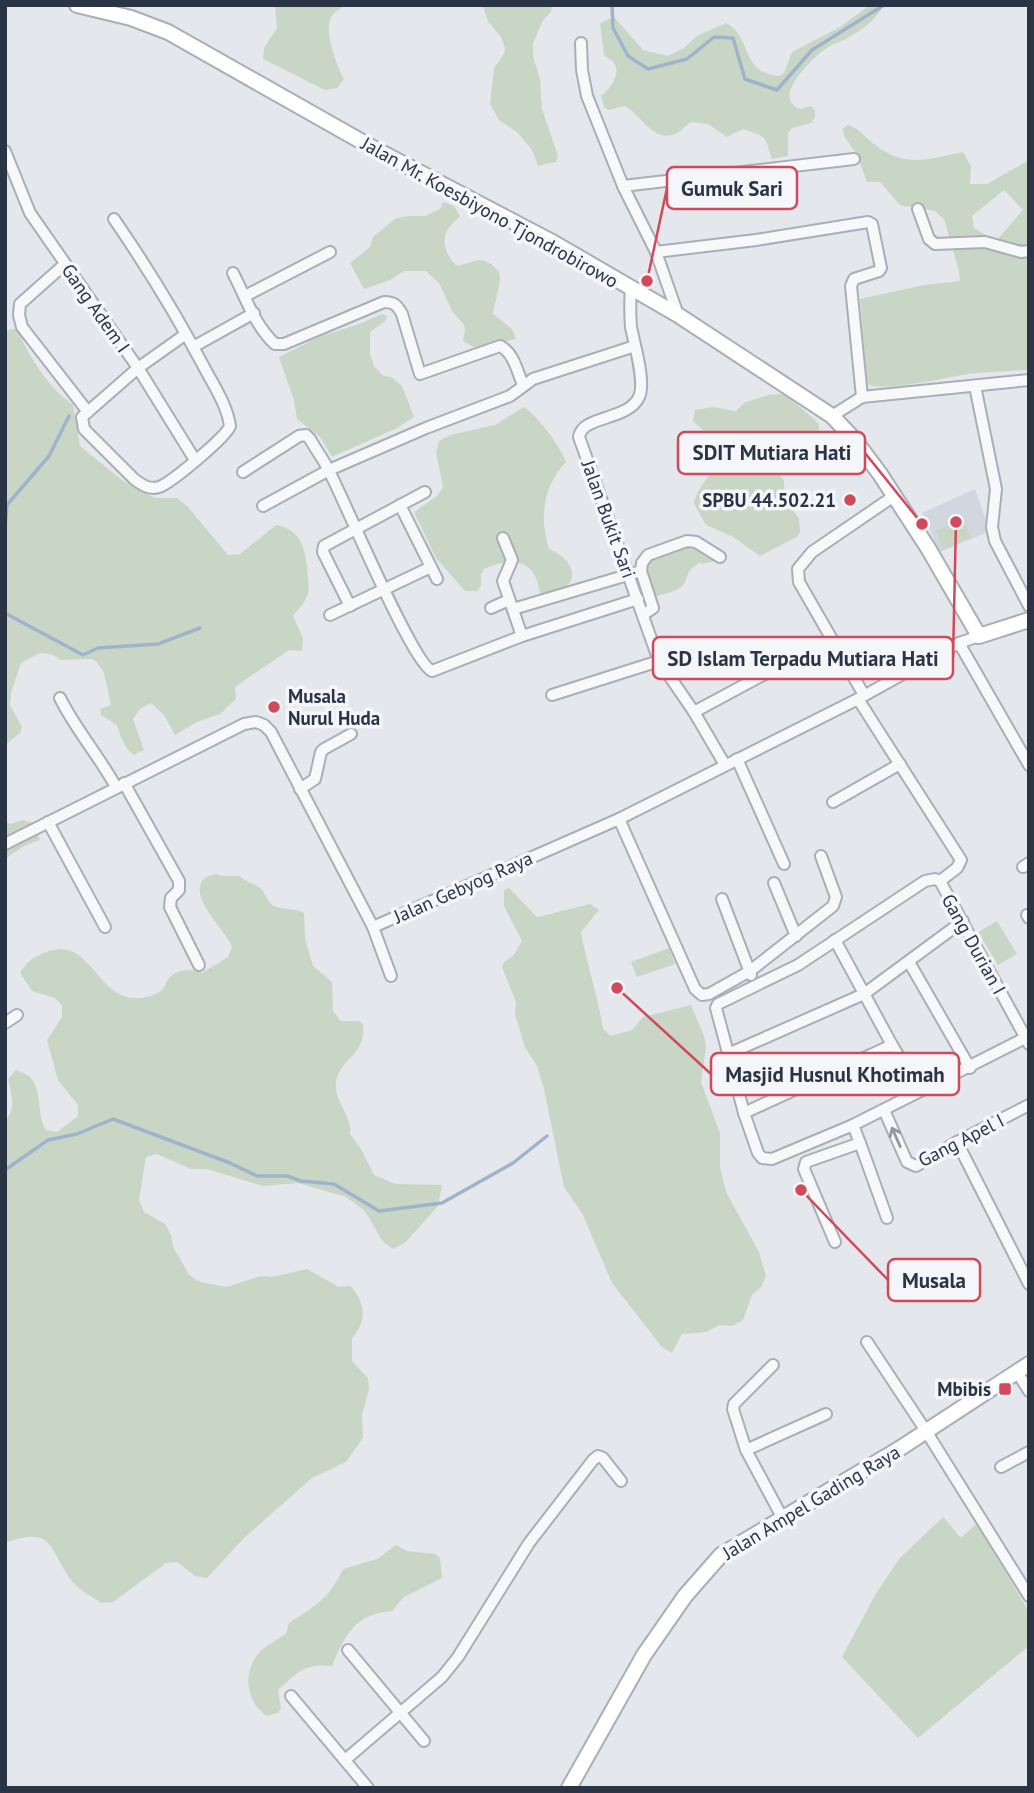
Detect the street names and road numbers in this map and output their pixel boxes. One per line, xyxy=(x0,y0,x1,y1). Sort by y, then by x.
street label: Jalan Mr. Koesbiyono Tjondrobirowo xyxy=(357,131,623,293)
street label: Gang Adem I xyxy=(57,259,135,357)
street label: Jalan Bukit Sari xyxy=(576,456,641,581)
street label: Jalan Gebyog Raya xyxy=(389,846,536,929)
street label: Gang Durian I xyxy=(937,889,1011,999)
street label: Gang Apel I xyxy=(914,1108,1008,1172)
street label: Jalan Ampel Gading Raya xyxy=(717,1440,904,1565)

